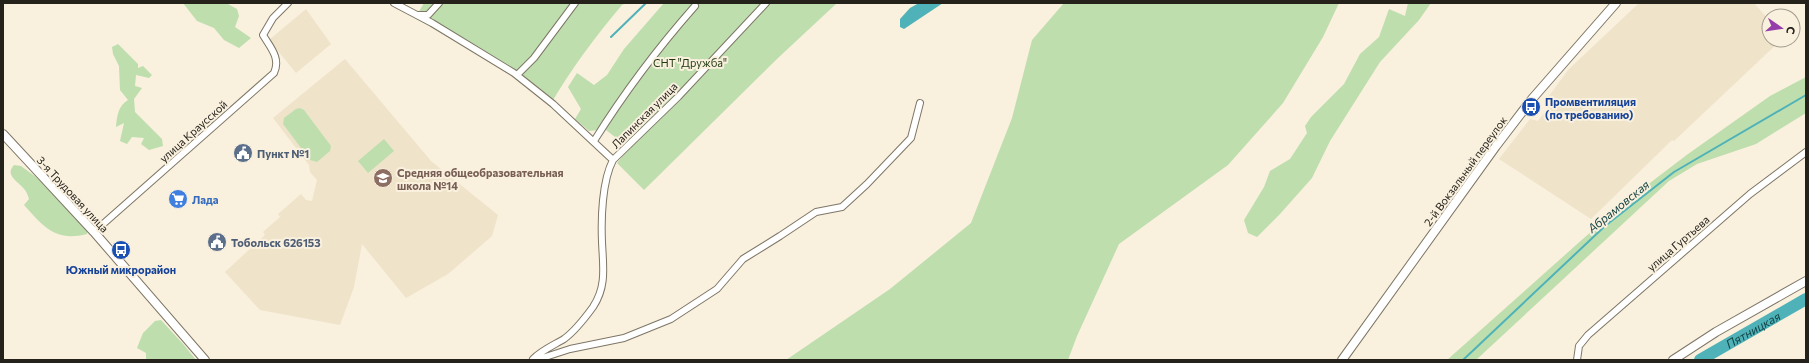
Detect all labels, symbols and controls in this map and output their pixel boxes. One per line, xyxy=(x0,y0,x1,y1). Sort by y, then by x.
north arrow xyxy=(1761,8,1801,48)
text: С xyxy=(1784,25,1798,36)
park label: СНТ "Дружба" xyxy=(653,56,727,69)
street label: Лапинская улица xyxy=(608,79,680,151)
place label: Промвентиляция (по требованию) xyxy=(1545,95,1636,121)
bus stop icon: Промвентиляция (по требованию) xyxy=(1520,96,1542,118)
street label: улица Краусской xyxy=(157,97,229,165)
street label: 2-й Вокзальный переулок xyxy=(1421,113,1509,229)
public building icon: Пункт №1 xyxy=(232,142,254,164)
place label: Пункт №1 xyxy=(257,147,309,160)
street label: 3-я Трудовая улица xyxy=(34,153,112,235)
place label: Средняя общеобразовательная школа №14 xyxy=(397,166,564,192)
school or university icon: Средняя общеобразовательная школа №14 xyxy=(372,167,394,189)
water label: Абрамовская xyxy=(1584,177,1652,236)
supermarket icon: Лада xyxy=(167,188,189,210)
place label: Лада xyxy=(192,193,219,206)
street label: улица Гуртьева xyxy=(1644,213,1712,273)
public building icon: Тобольск 626153 xyxy=(206,231,228,253)
place label: Тобольск 626153 xyxy=(231,236,321,249)
bus stop icon: Южный микрорайон xyxy=(110,239,132,261)
place label: Южный микрорайон xyxy=(66,263,176,276)
water label: Пятницкая xyxy=(1723,308,1783,351)

